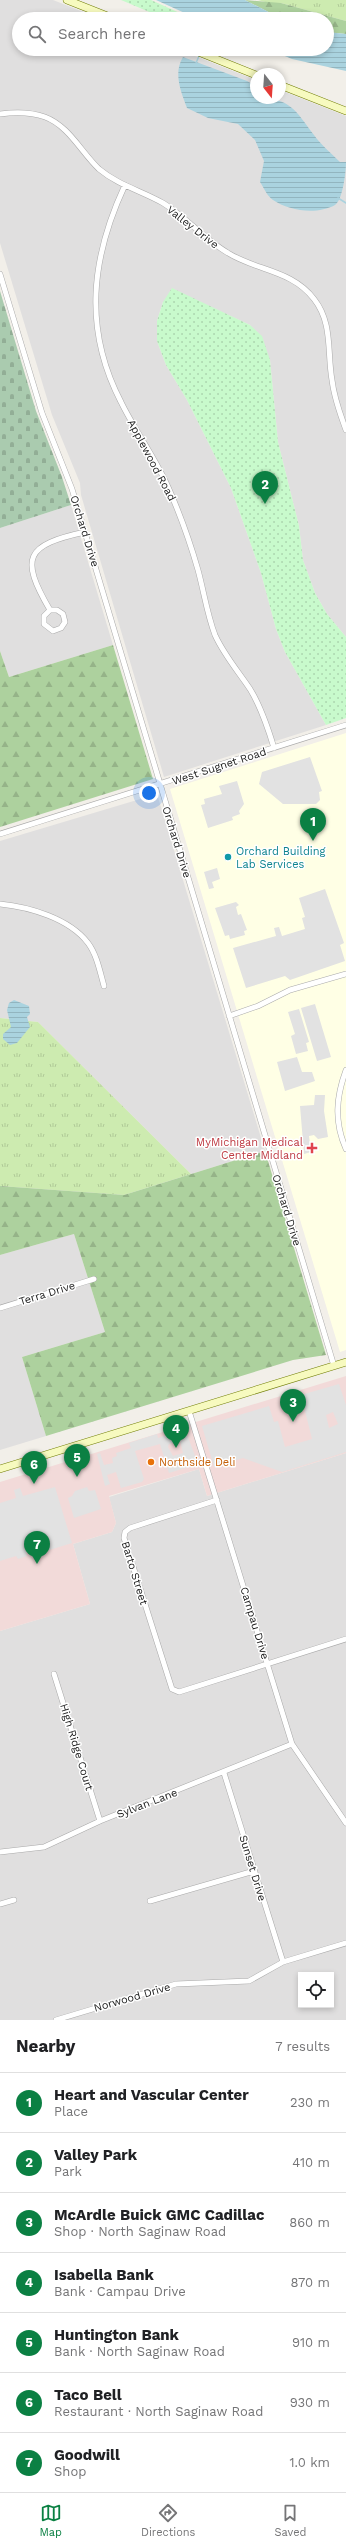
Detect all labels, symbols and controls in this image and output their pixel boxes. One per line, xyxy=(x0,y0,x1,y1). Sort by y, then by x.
search box xyxy=(12,12,334,56)
icon: search xyxy=(26,23,48,45)
text: Search here xyxy=(58,25,146,43)
north arrow xyxy=(250,68,286,104)
street label: Valley Drive xyxy=(164,203,221,252)
street label: Applewood Road xyxy=(125,417,179,503)
pin: 2 xyxy=(252,471,278,504)
street label: Orchard Drive xyxy=(67,494,102,568)
street label: West Sugnet Road xyxy=(170,745,268,788)
your location xyxy=(139,783,159,803)
street label: Orchard Drive xyxy=(159,805,194,879)
pin: 1 xyxy=(300,808,326,841)
place label: Orchard Building Lab Services xyxy=(236,845,326,871)
marker: Orchard Building Lab Services xyxy=(223,852,233,862)
place label: MyMichigan Medical Center Midland xyxy=(196,1136,304,1162)
marker: MyMichigan Medical Center Midland xyxy=(306,1142,318,1154)
street label: Orchard Drive xyxy=(269,1173,304,1247)
street label: Terra Drive xyxy=(18,1279,77,1308)
pin: 3 xyxy=(280,1389,306,1422)
pin: 4 xyxy=(163,1415,189,1448)
pin: 5 xyxy=(64,1444,90,1477)
pin: 6 xyxy=(21,1451,47,1484)
place label: Northside Deli xyxy=(159,1456,236,1469)
marker: Northside Deli xyxy=(146,1457,156,1467)
pin: 7 xyxy=(24,1531,50,1564)
street label: Barto Street xyxy=(119,1540,150,1607)
street label: Campau Drive xyxy=(237,1585,272,1661)
street label: High Ridge Court xyxy=(57,1702,96,1793)
street label: Sylvan Lane xyxy=(115,1786,179,1821)
street label: Sunset Drive xyxy=(236,1834,269,1903)
map controls xyxy=(298,1972,334,2008)
button: locate xyxy=(298,1972,334,2008)
street label: Norwood Drive xyxy=(92,1980,172,2015)
text: Nearby xyxy=(16,2036,75,2056)
text: 7 results xyxy=(275,2039,330,2054)
text: Heart and Vascular Center xyxy=(54,2086,249,2104)
text: 1 xyxy=(26,2095,32,2110)
text: 230 m xyxy=(290,2095,330,2110)
text: Place xyxy=(54,2104,88,2119)
text: Valley Park xyxy=(54,2146,137,2164)
text: 2 xyxy=(25,2155,33,2170)
text: 410 m xyxy=(292,2155,330,2170)
text: Park xyxy=(54,2164,82,2179)
text: McArdle Buick GMC Cadillac xyxy=(54,2206,264,2224)
text: 3 xyxy=(25,2215,33,2230)
text: 860 m xyxy=(289,2215,330,2230)
text: Shop · North Saginaw Road xyxy=(54,2224,226,2239)
text: Isabella Bank xyxy=(54,2266,154,2284)
text: 4 xyxy=(25,2275,33,2290)
text: 870 m xyxy=(291,2275,330,2290)
text: Bank · Campau Drive xyxy=(54,2284,186,2299)
text: Huntington Bank xyxy=(54,2326,179,2344)
text: 5 xyxy=(25,2335,33,2350)
text: 910 m xyxy=(292,2335,330,2350)
text: Bank · North Saginaw Road xyxy=(54,2344,225,2359)
text: Taco Bell xyxy=(54,2386,122,2404)
text: 6 xyxy=(25,2395,33,2410)
text: 930 m xyxy=(290,2395,330,2410)
text: Restaurant · North Saginaw Road xyxy=(54,2404,263,2419)
text: Goodwill xyxy=(54,2446,120,2464)
text: 7 xyxy=(25,2455,33,2470)
text: 1.0 km xyxy=(290,2455,330,2470)
text: Shop xyxy=(54,2464,86,2479)
tab: Map xyxy=(40,2502,62,2539)
tab: Directions xyxy=(141,2502,195,2539)
tab: Saved xyxy=(274,2502,306,2539)

